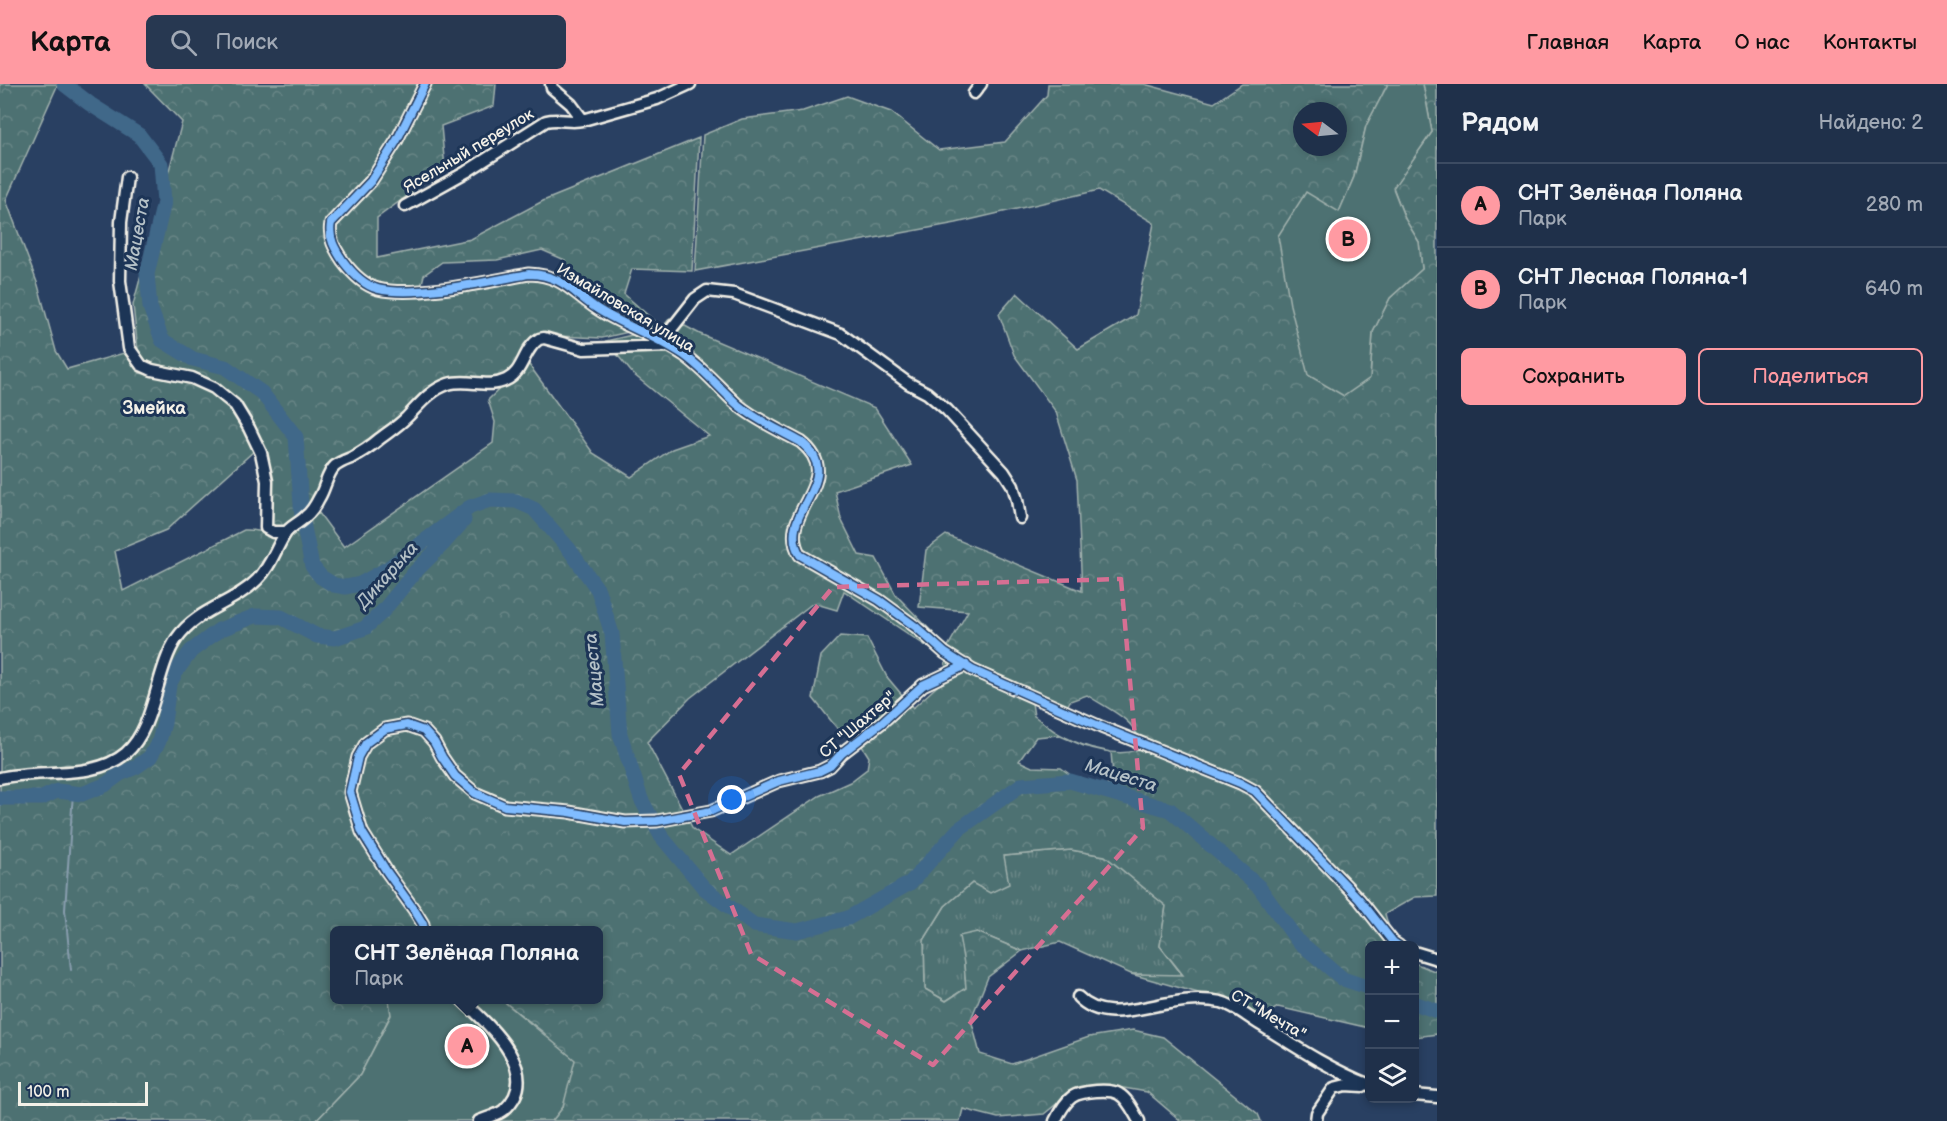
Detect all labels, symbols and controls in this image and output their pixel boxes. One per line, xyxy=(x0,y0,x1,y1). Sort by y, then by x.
search box xyxy=(146,15,566,69)
text: Карта xyxy=(30,26,110,59)
icon: search xyxy=(167,26,200,59)
text: Поиск xyxy=(215,29,278,56)
text: Главная xyxy=(1526,30,1609,55)
text: Карта xyxy=(1642,30,1701,55)
text: О нас xyxy=(1734,30,1790,55)
text: Контакты xyxy=(1823,30,1917,55)
north arrow xyxy=(1293,102,1347,156)
street label: Ясельный переулок xyxy=(400,105,538,198)
text: Рядом xyxy=(1461,108,1539,139)
text: Найдено: 2 xyxy=(1819,111,1923,135)
text: СНТ Зелёная Поляна xyxy=(1518,180,1742,207)
text: A xyxy=(1474,193,1487,217)
text: 280 m xyxy=(1866,193,1923,217)
water label: Мацеста xyxy=(121,196,154,272)
text: Парк xyxy=(1518,207,1567,231)
pin: B xyxy=(1328,216,1368,262)
street label: Измайловская улица xyxy=(553,260,698,357)
text: СНТ Лесная Поляна-1 xyxy=(1518,264,1748,291)
text: B xyxy=(1473,277,1488,301)
text: 640 m xyxy=(1865,277,1923,301)
text: Парк xyxy=(1518,291,1567,315)
button: Сохранить xyxy=(1461,348,1686,405)
button: Поделиться xyxy=(1698,348,1923,405)
district label: Змейка xyxy=(122,398,186,419)
water label: Дикарька xyxy=(351,538,423,614)
water label: Мацеста xyxy=(580,632,609,708)
street label: СТ "Шахтер" xyxy=(816,688,900,763)
water label: Мацеста xyxy=(1082,755,1159,796)
your location xyxy=(717,785,746,814)
popup xyxy=(330,926,603,1004)
text: СНТ Зелёная Поляна xyxy=(354,940,579,967)
map controls xyxy=(1365,941,1419,1103)
button: + xyxy=(1365,941,1419,995)
text: Парк xyxy=(354,967,403,991)
street label: СТ "Мечта" xyxy=(1227,986,1309,1044)
button: − xyxy=(1365,995,1419,1049)
pin: A xyxy=(448,1024,486,1068)
button: layers xyxy=(1365,1049,1419,1103)
scale bar xyxy=(18,1079,148,1106)
text: 100 m xyxy=(27,1083,70,1102)

